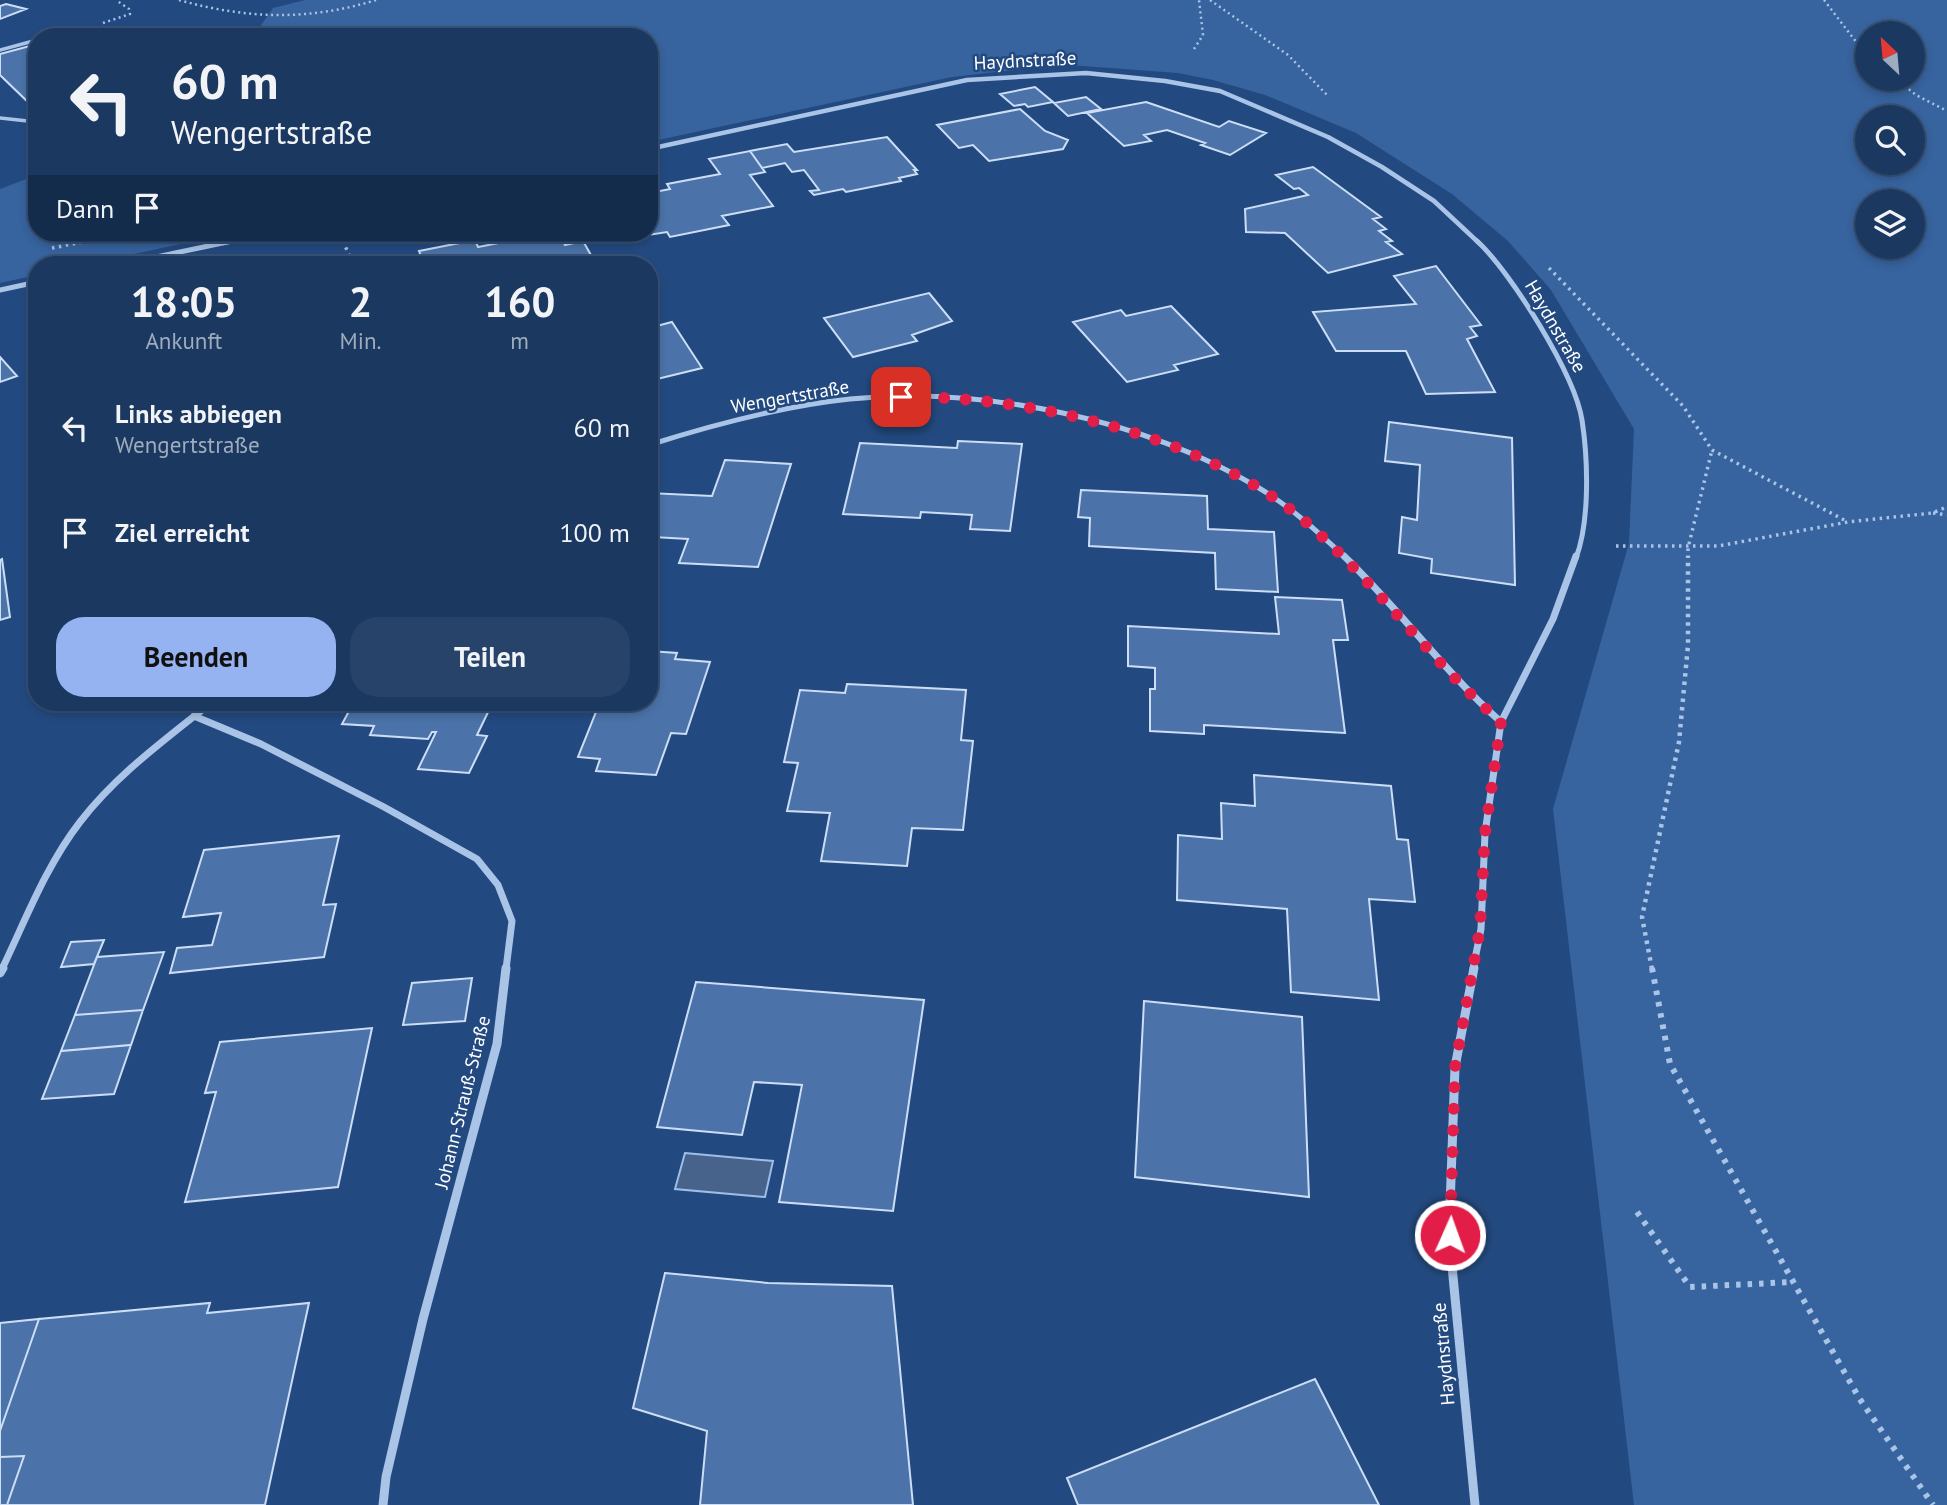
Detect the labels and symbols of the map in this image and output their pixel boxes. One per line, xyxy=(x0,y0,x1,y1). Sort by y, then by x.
north arrow xyxy=(1855,21,1925,91)
street label: Haydnstraße xyxy=(973,45,1077,75)
street label: Haydnstraße xyxy=(1520,275,1592,377)
pin xyxy=(871,367,931,427)
street label: Wengertstraße xyxy=(729,374,851,418)
street label: Johann-Strauß-Straße xyxy=(429,1013,495,1192)
position arrow xyxy=(1413,1198,1487,1272)
street label: Haydnstraße xyxy=(1427,1302,1459,1406)

